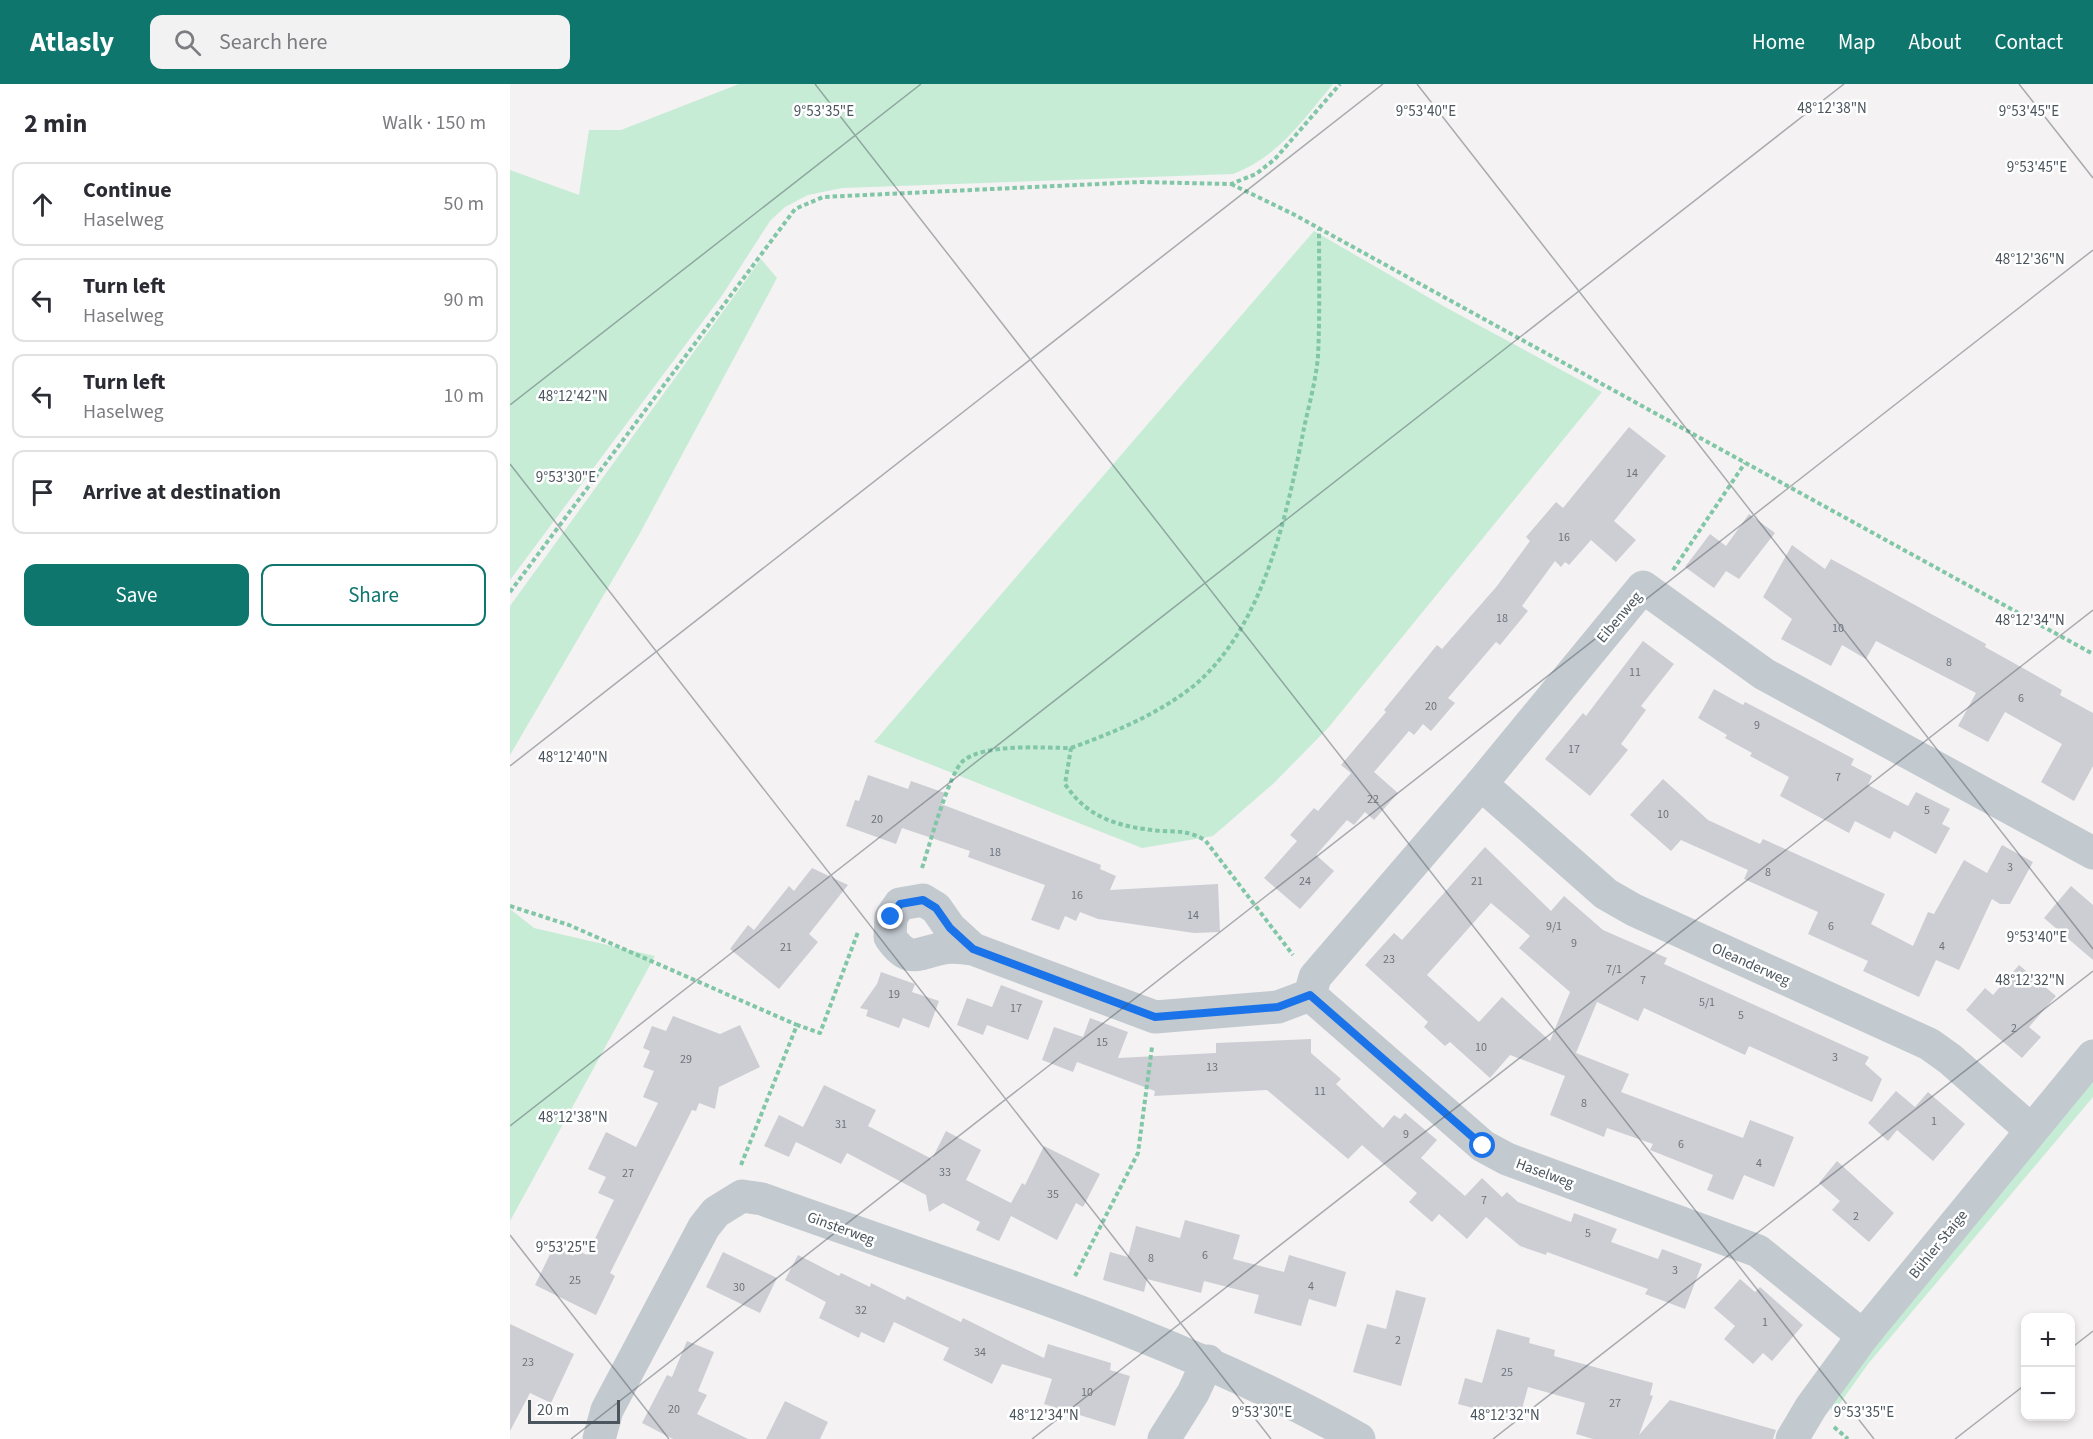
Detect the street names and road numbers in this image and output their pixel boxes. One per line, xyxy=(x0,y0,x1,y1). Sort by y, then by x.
street label: Eibenweg xyxy=(1592,587,1647,647)
street label: Oleanderweg xyxy=(1708,938,1794,991)
street label: Haselweg xyxy=(1513,1153,1577,1194)
street label: Bühler Staige xyxy=(1904,1205,1973,1283)
street label: Ginsterweg xyxy=(804,1207,878,1251)

